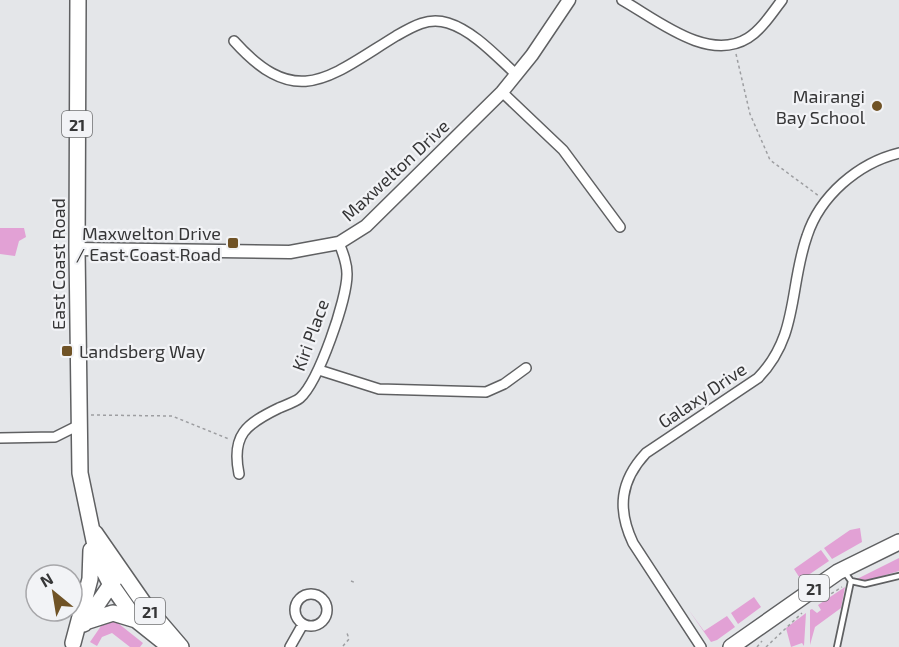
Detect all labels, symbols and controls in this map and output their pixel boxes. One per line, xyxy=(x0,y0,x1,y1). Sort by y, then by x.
place label: Mairangi Bay School xyxy=(776,85,866,128)
marker: Mairangi Bay School xyxy=(870,99,884,113)
road number: 21 xyxy=(62,111,92,137)
street label: Maxwelton Drive xyxy=(337,115,453,225)
street label: East Coast Road xyxy=(47,198,69,330)
place label: Maxwelton Drive / East Coast Road xyxy=(76,222,221,265)
marker: Maxwelton Drive / East Coast Road xyxy=(226,236,240,250)
street label: Kiri Place xyxy=(287,296,333,374)
place label: Landsberg Way xyxy=(79,340,206,362)
marker: Landsberg Way xyxy=(60,344,74,358)
street label: Galaxy Drive xyxy=(654,357,750,433)
north arrow xyxy=(24,563,84,623)
text: N xyxy=(36,568,56,591)
road number: 21 xyxy=(799,575,829,601)
road number: 21 xyxy=(135,598,165,624)

